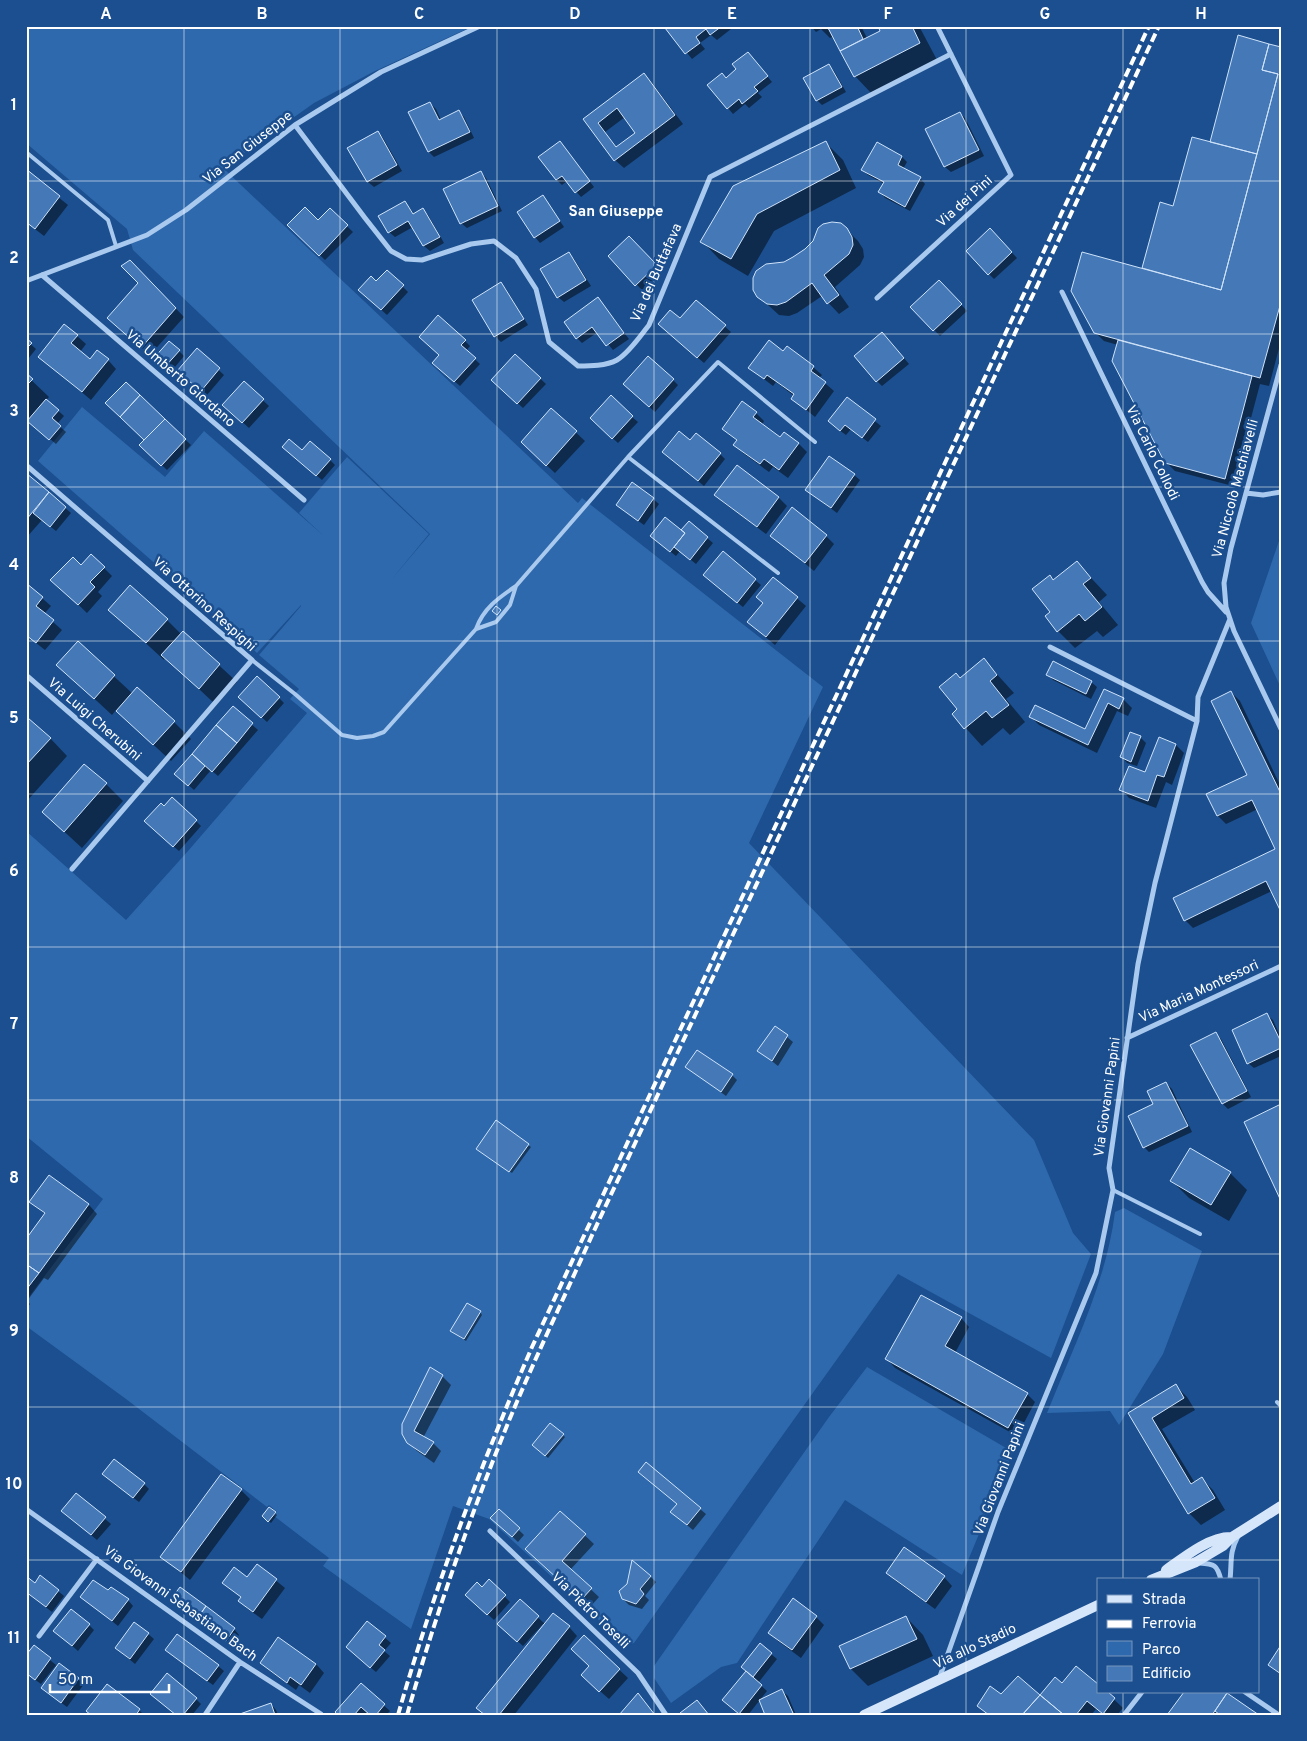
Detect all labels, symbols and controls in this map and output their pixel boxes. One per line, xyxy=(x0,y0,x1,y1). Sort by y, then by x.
text: A xyxy=(100,5,112,25)
text: B xyxy=(256,5,268,25)
text: C xyxy=(414,5,424,25)
text: D xyxy=(569,5,581,25)
text: E xyxy=(727,5,737,25)
text: F xyxy=(883,5,893,25)
text: G xyxy=(1040,5,1050,25)
text: H xyxy=(1195,5,1207,25)
text: 1 xyxy=(11,96,17,116)
street label: Via San Giuseppe xyxy=(200,108,296,188)
street label: Via dei Pini xyxy=(934,172,996,232)
district label: San Giuseppe xyxy=(569,203,663,222)
street label: Via dei Buttafava xyxy=(628,221,686,325)
text: 2 xyxy=(9,249,19,269)
street label: Via Umberto Giordano xyxy=(122,327,238,431)
text: 3 xyxy=(9,402,19,422)
street label: Via Carlo Collodi xyxy=(1122,403,1182,503)
street label: Via Niccolò Machiavelli xyxy=(1209,418,1263,560)
street label: Via Ottorino Respighi xyxy=(149,554,259,656)
text: 4 xyxy=(9,556,19,576)
street label: Via Luigi Cherubini xyxy=(44,675,144,765)
text: 5 xyxy=(9,709,19,729)
text: 6 xyxy=(9,862,19,882)
street label: Via Maria Montessori xyxy=(1136,957,1262,1027)
text: 7 xyxy=(10,1015,18,1035)
street label: Via Giovanni Papini xyxy=(1091,1036,1125,1158)
text: 8 xyxy=(9,1169,19,1189)
text: 9 xyxy=(9,1322,19,1342)
street label: Via Giovanni Papini xyxy=(970,1420,1030,1538)
text: 10 xyxy=(6,1475,22,1495)
street label: Via Giovanni Sebastiano Bach xyxy=(100,1542,260,1666)
street label: Via Pietro Toselli xyxy=(547,1569,633,1653)
legend xyxy=(1097,1578,1260,1694)
text: Strada xyxy=(1142,1591,1186,1610)
text: Ferrovia xyxy=(1142,1615,1196,1634)
street label: Via allo Stadio xyxy=(931,1620,1019,1674)
text: 11 xyxy=(8,1629,20,1649)
text: Parco xyxy=(1142,1641,1181,1660)
scale bar xyxy=(50,1661,169,1693)
text: Edificio xyxy=(1142,1665,1191,1684)
text: 50 m xyxy=(58,1671,93,1690)

